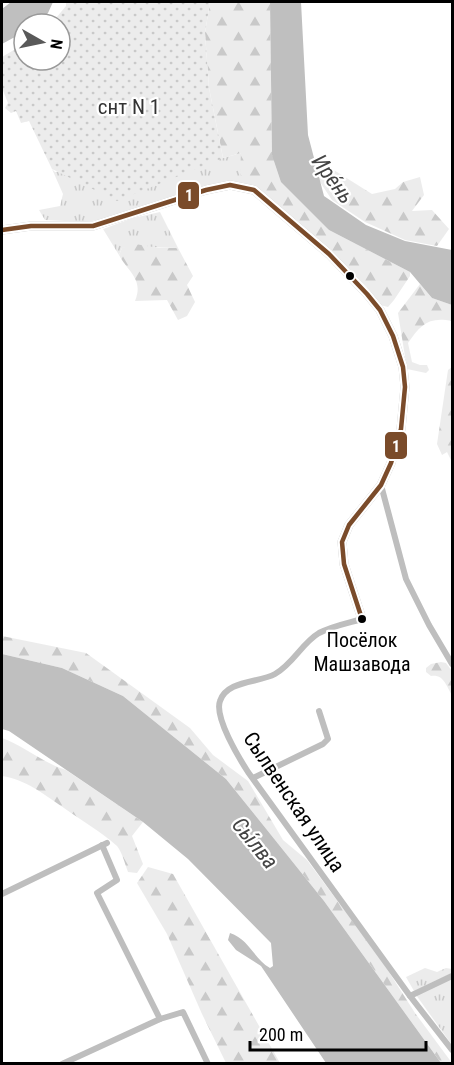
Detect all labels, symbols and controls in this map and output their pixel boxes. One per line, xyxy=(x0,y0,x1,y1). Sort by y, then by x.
north arrow xyxy=(12,12,72,72)
text: N xyxy=(46,38,66,51)
park label: снт N 1 xyxy=(98,95,160,119)
water label: Ире́нь xyxy=(307,149,359,209)
line badge: 1 xyxy=(177,181,200,210)
text: 1 xyxy=(185,186,193,205)
unlabelled marker xyxy=(344,270,356,282)
line badge: 1 xyxy=(384,431,408,460)
text: 1 xyxy=(392,437,400,456)
marker: Посёлок Машзавода xyxy=(356,613,368,625)
place label: Посёлок Машзавода xyxy=(314,628,411,676)
street label: Сылвенская улица xyxy=(238,727,350,877)
water label: Сы́лва xyxy=(227,812,283,874)
scale bar xyxy=(250,1014,426,1052)
text: 200 m xyxy=(259,1024,303,1045)

